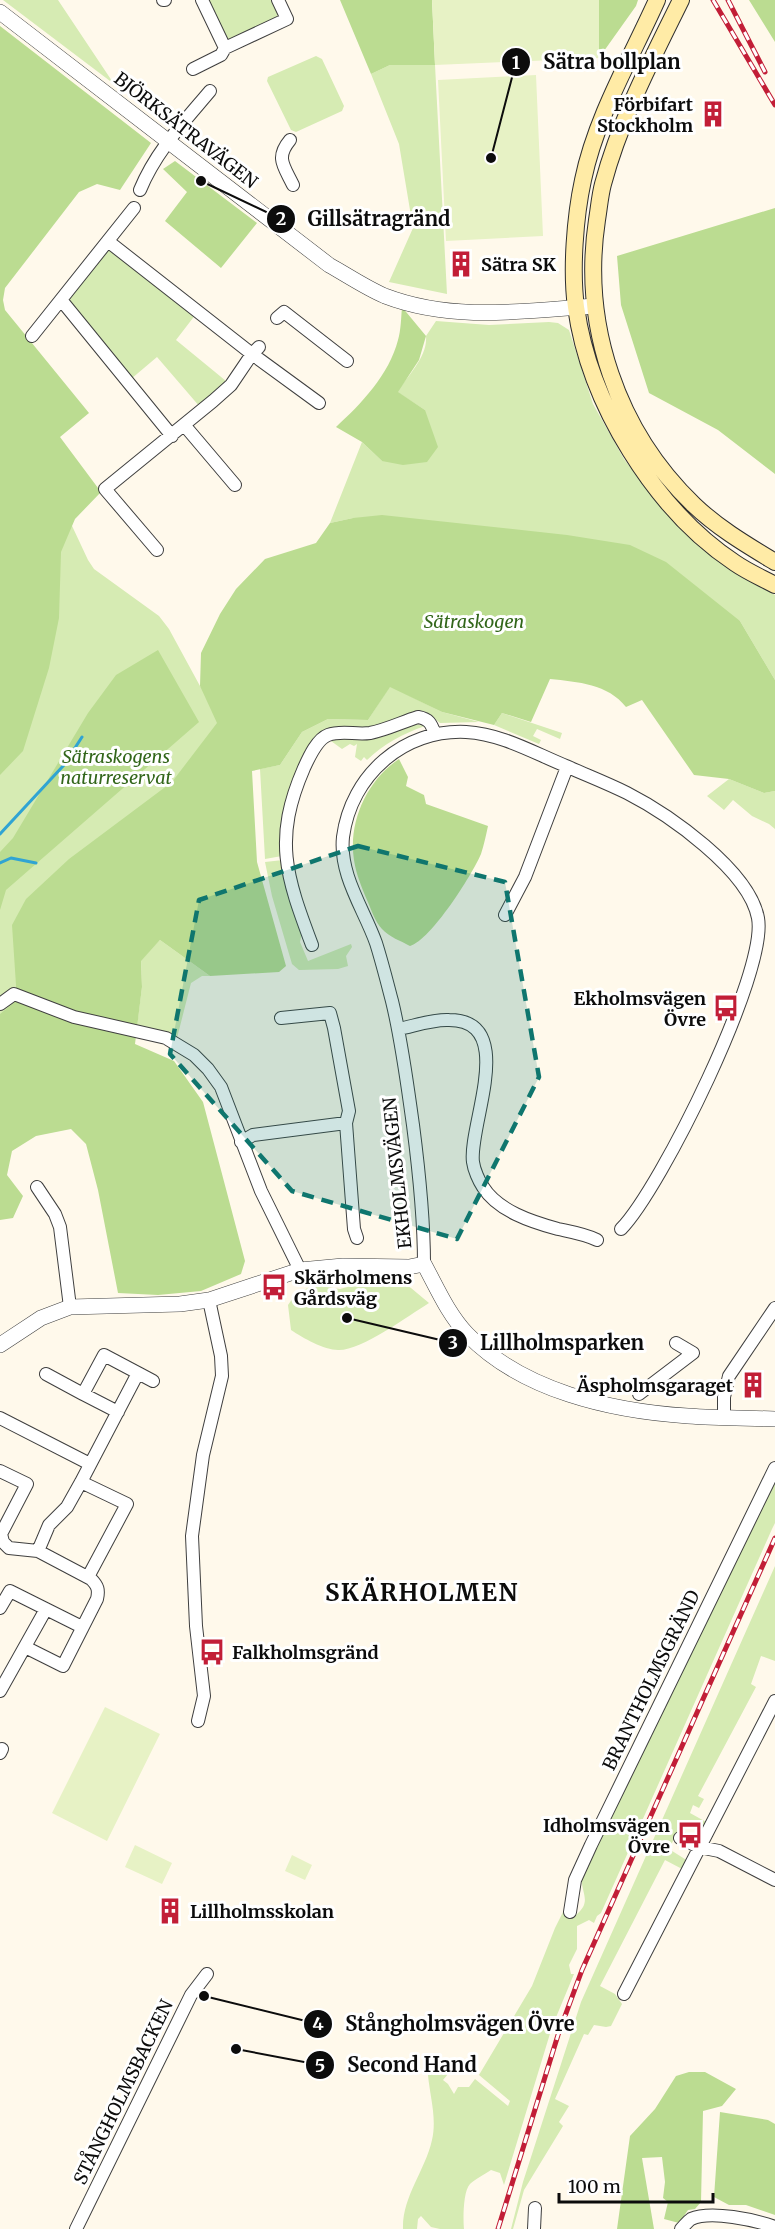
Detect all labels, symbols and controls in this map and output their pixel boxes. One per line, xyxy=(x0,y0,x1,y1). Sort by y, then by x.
callout: Sätra bollplan xyxy=(501,43,693,81)
text: Sätra bollplan xyxy=(543,49,681,74)
text: 1 xyxy=(512,51,520,74)
street label: BJÖRKSÄTRAVÄGEN xyxy=(110,67,262,193)
place label: Förbifart Stockholm xyxy=(597,93,694,137)
building icon: Förbifart Stockholm xyxy=(698,99,728,129)
callout: Gillsätragränd xyxy=(266,200,462,238)
text: Gillsätragränd xyxy=(308,206,450,231)
text: 2 xyxy=(276,207,286,230)
building icon: Sätra SK xyxy=(446,249,476,279)
place label: Sätra SK xyxy=(481,253,557,276)
park label: Sätraskogen xyxy=(424,610,524,633)
park label: Sätraskogens naturreservat xyxy=(60,745,173,789)
place label: Ekholmsvägen Övre xyxy=(574,987,706,1031)
bus stop icon: Ekholmsvägen Övre xyxy=(711,993,741,1023)
street label: EKHOLMSVÄGEN xyxy=(378,1096,416,1250)
place label: Skärholmens Gårdsväg xyxy=(294,1266,412,1310)
bus stop icon: Skärholmens Gårdsväg xyxy=(259,1272,289,1302)
callout: Lillholmsparken xyxy=(438,1324,656,1362)
text: Lillholmsparken xyxy=(480,1330,644,1355)
text: 3 xyxy=(448,1331,458,1354)
building icon: Äspholmsgaraget xyxy=(738,1370,768,1400)
place label: Äspholmsgaraget xyxy=(576,1374,734,1397)
district label: SKÄRHOLMEN xyxy=(325,1577,519,1608)
street label: BRANTHOLMSGRÄND xyxy=(597,1586,705,1774)
bus stop icon: Falkholmsgränd xyxy=(197,1637,227,1667)
place label: Falkholmsgränd xyxy=(232,1641,379,1664)
place label: Idholmsvägen Övre xyxy=(543,1814,670,1858)
bus stop icon: Idholmsvägen Övre xyxy=(675,1820,705,1850)
building icon: Lillholmsskolan xyxy=(155,1896,185,1926)
place label: Lillholmsskolan xyxy=(190,1900,334,1923)
street label: STÅNGHOLMSBACKEN xyxy=(68,1996,178,2188)
callout: Stångholmsvägen Övre xyxy=(303,2005,586,2043)
text: Stångholmsvägen Övre xyxy=(345,2010,575,2036)
text: 4 xyxy=(312,2012,324,2035)
callout: Second Hand xyxy=(305,2046,488,2084)
text: Second Hand xyxy=(347,2052,477,2077)
text: 5 xyxy=(315,2054,325,2077)
scale bar xyxy=(559,2166,714,2204)
text: 100 m xyxy=(568,2175,621,2198)

